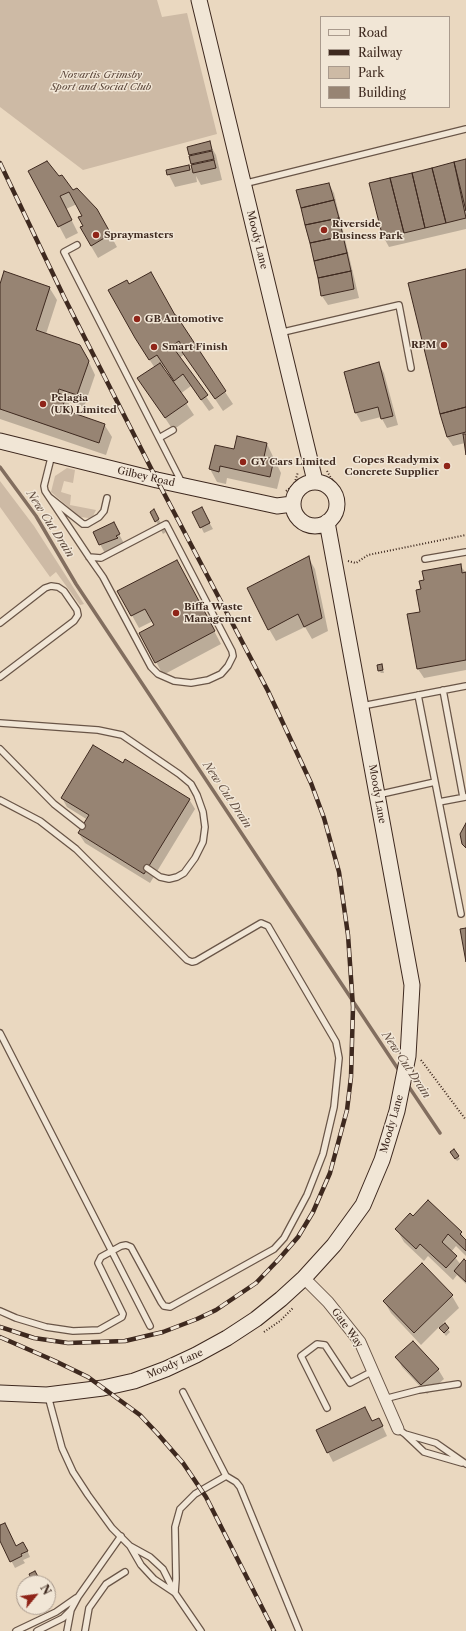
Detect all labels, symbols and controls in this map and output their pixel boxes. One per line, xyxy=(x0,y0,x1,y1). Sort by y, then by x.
legend xyxy=(320,16,450,108)
text: Road xyxy=(358,25,388,40)
text: Railway xyxy=(358,45,403,60)
text: Park xyxy=(358,65,384,80)
park label: Novartis Grimsby Sport and Social Club xyxy=(51,69,151,92)
text: Building xyxy=(358,85,406,100)
street label: Moody Lane xyxy=(244,209,270,271)
place label: Riverside Business Park xyxy=(332,218,403,242)
marker: Riverside Business Park xyxy=(319,225,329,235)
place label: Spraymasters xyxy=(104,229,173,241)
marker: Spraymasters xyxy=(91,230,101,240)
place label: GB Automotive xyxy=(145,313,224,325)
marker: GB Automotive xyxy=(132,314,142,324)
place label: RPM xyxy=(411,339,436,351)
marker: RPM xyxy=(439,340,449,350)
place label: Smart Finish xyxy=(162,341,228,353)
marker: Smart Finish xyxy=(149,342,159,352)
place label: Pelagia (UK) Limited xyxy=(51,392,117,416)
marker: Pelagia (UK) Limited xyxy=(38,399,48,409)
place label: Copes Readymix Concrete Supplier xyxy=(345,454,439,478)
place label: GY Cars Limited xyxy=(251,456,336,468)
marker: GY Cars Limited xyxy=(238,457,248,467)
marker: Copes Readymix Concrete Supplier xyxy=(442,461,452,471)
street label: Gilbey Road xyxy=(116,465,176,489)
water label: New Cut Drain xyxy=(23,488,77,560)
place label: Biffa Waste Management xyxy=(184,601,251,624)
marker: Biffa Waste Management xyxy=(171,608,181,618)
water label: New Cut Drain xyxy=(200,759,254,831)
street label: Moody Lane xyxy=(366,763,388,825)
water label: New Cut Drain xyxy=(379,1029,433,1101)
street label: Moody Lane xyxy=(378,1093,406,1155)
street label: Gate Way xyxy=(329,1306,365,1350)
street label: Moody Lane xyxy=(145,1347,205,1381)
north arrow xyxy=(16,1575,56,1615)
text: N xyxy=(37,1582,54,1597)

